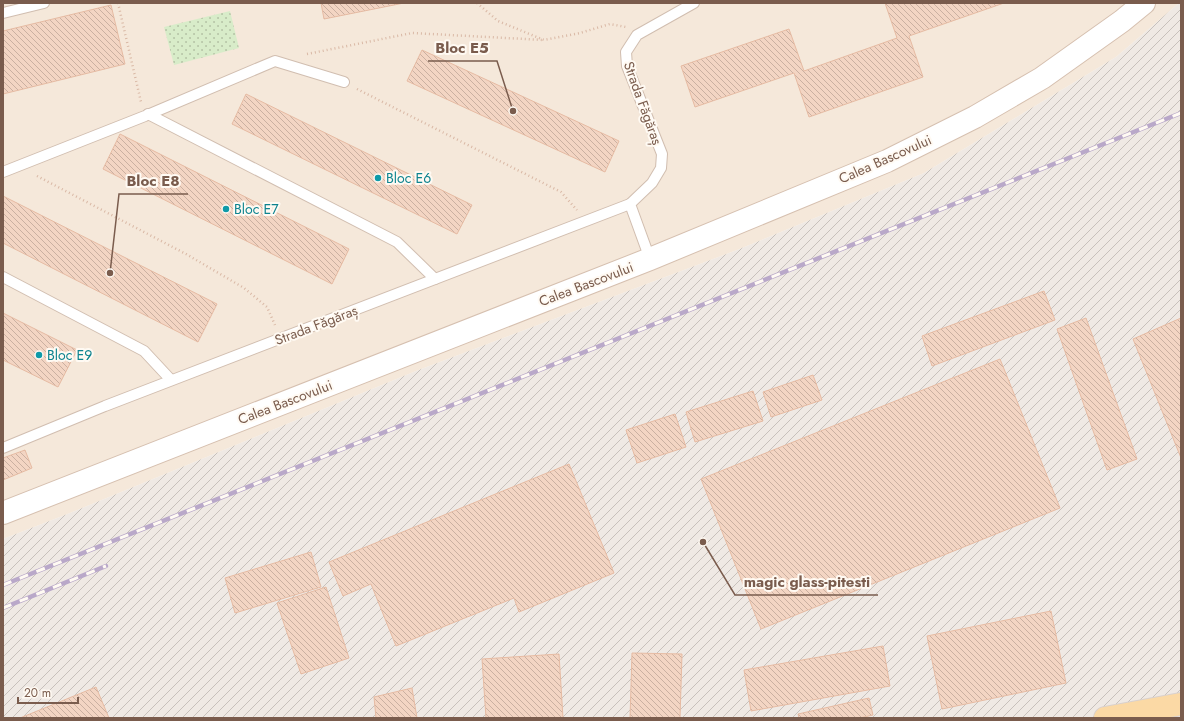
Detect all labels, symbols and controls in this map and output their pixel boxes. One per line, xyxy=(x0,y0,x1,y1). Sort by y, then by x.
callout: Bloc E5 xyxy=(428,34,497,61)
text: Bloc E5 xyxy=(435,37,489,59)
street label: Strada Făgăraș xyxy=(618,59,667,148)
street label: Calea Bascovului xyxy=(835,130,935,188)
callout: Bloc E8 xyxy=(119,167,188,194)
place label: Bloc E6 xyxy=(386,168,431,188)
text: Bloc E8 xyxy=(126,170,180,192)
marker: Bloc E6 xyxy=(373,173,383,183)
place label: Bloc E7 xyxy=(234,199,279,219)
marker: Bloc E7 xyxy=(221,204,231,214)
street label: Calea Bascovului xyxy=(536,257,636,311)
street label: Strada Făgăraș xyxy=(272,300,361,351)
place label: Bloc E9 xyxy=(47,345,92,365)
marker: Bloc E9 xyxy=(34,350,44,360)
street label: Calea Bascovului xyxy=(235,375,335,429)
callout: magic glass-pitesti xyxy=(735,568,878,595)
text: magic glass-pitesti xyxy=(744,571,870,593)
scale bar xyxy=(18,679,78,705)
text: 20 m xyxy=(24,684,51,702)

